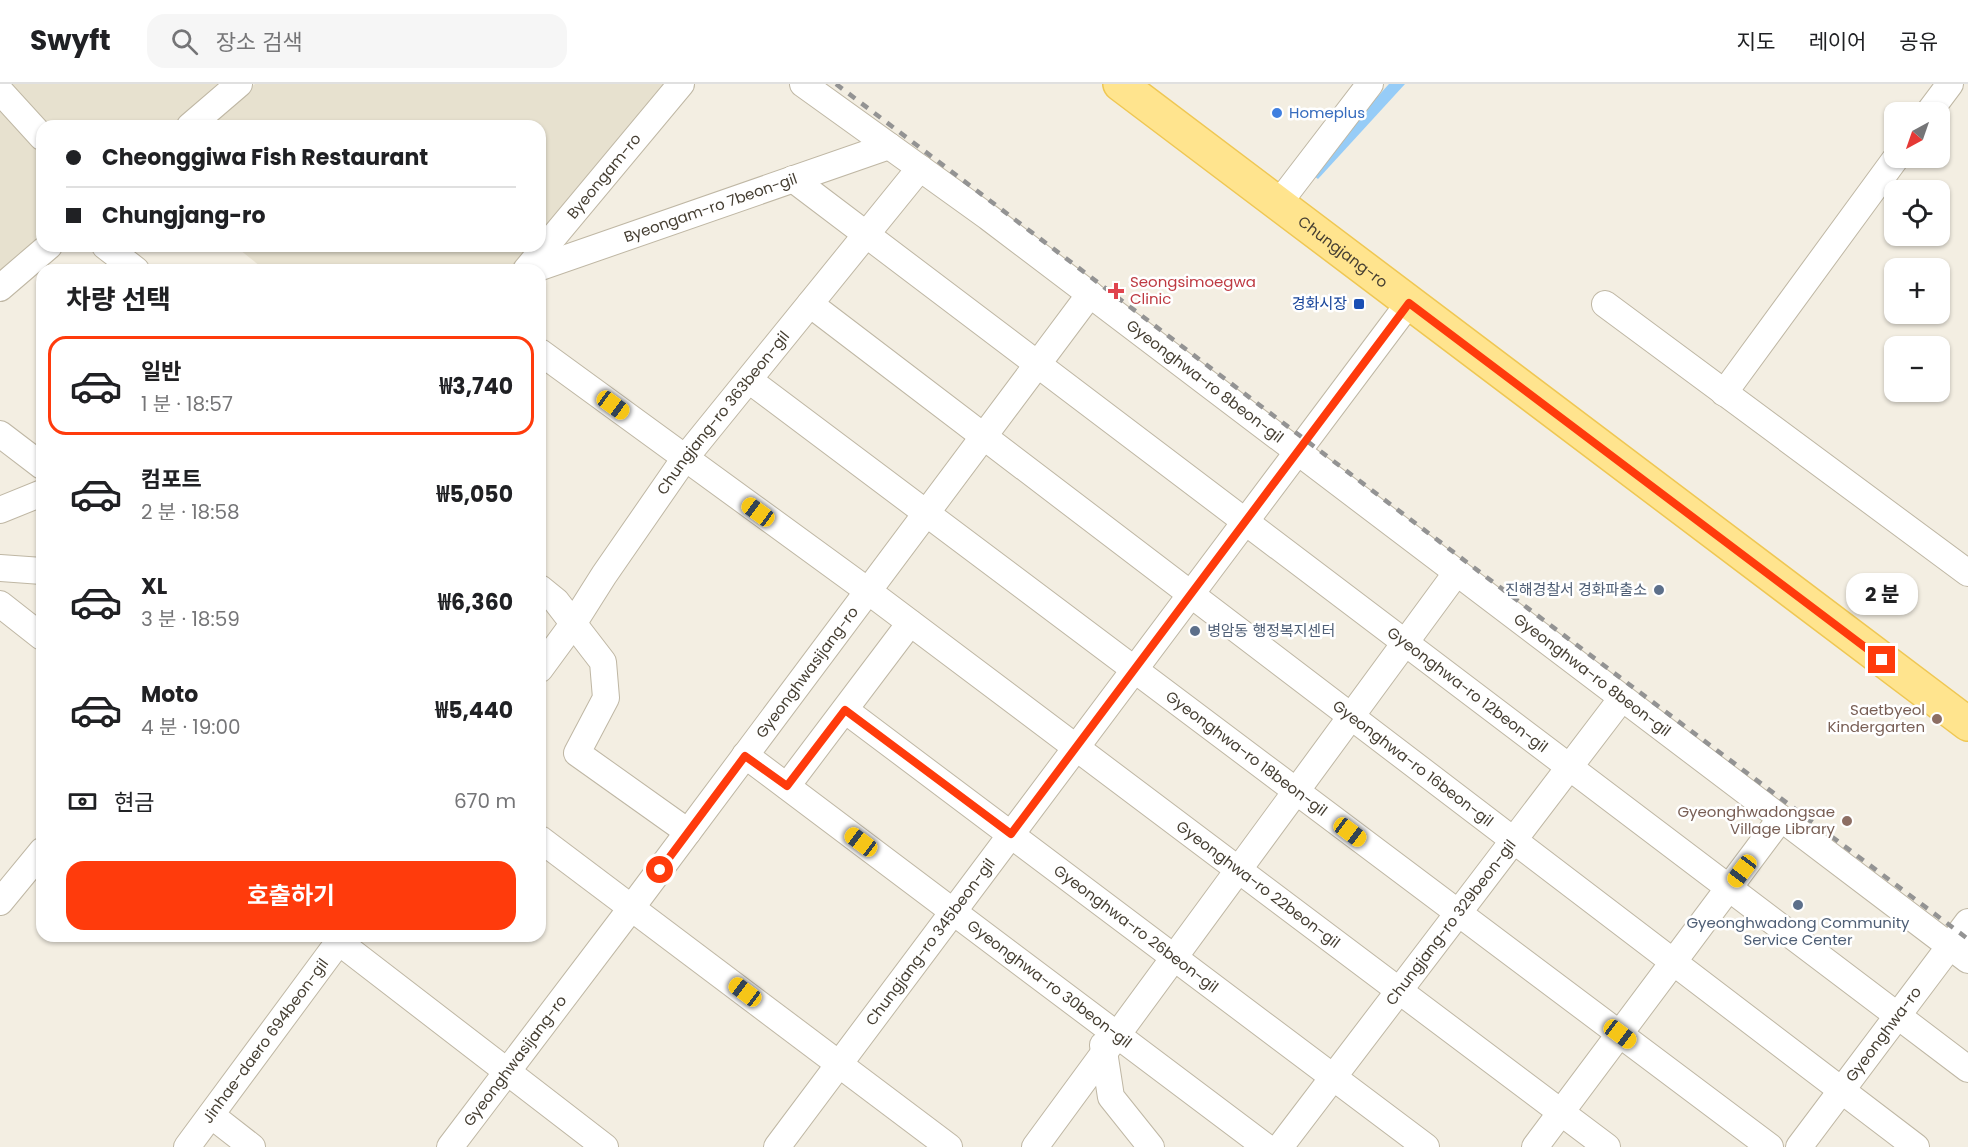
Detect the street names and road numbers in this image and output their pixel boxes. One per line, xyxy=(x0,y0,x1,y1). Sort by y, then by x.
street label: Byeongam-ro xyxy=(562,129,646,223)
street label: Byeongam-ro 7beon-gil xyxy=(621,168,800,247)
street label: Chungjang-ro xyxy=(1294,211,1392,292)
street label: Gyeonghwa-ro 8beon-gil xyxy=(1122,315,1288,447)
street label: Chungjang-ro 363beon-gil xyxy=(652,326,794,499)
street label: Gyeonghwasijang-ro xyxy=(751,602,863,742)
street label: Gyeonghwa-ro 8beon-gil xyxy=(1509,608,1675,741)
street label: Gyeonghwa-ro 12beon-gil xyxy=(1383,622,1552,757)
street label: Gyeonghwa-ro 18beon-gil xyxy=(1161,686,1332,821)
street label: Gyeonghwa-ro 16beon-gil xyxy=(1328,695,1498,831)
street label: Gyeonghwa-ro 22beon-gil xyxy=(1172,816,1345,953)
street label: Chungjang-ro 329beon-gil xyxy=(1381,835,1520,1010)
street label: Chungjang-ro 345beon-gil xyxy=(861,854,1000,1030)
street label: Gyeonghwa-ro 26beon-gil xyxy=(1050,860,1223,997)
street label: Gyeonghwa-ro 30beon-gil xyxy=(963,915,1136,1053)
street label: Jinhae-daero 694beon-gil xyxy=(197,954,333,1127)
street label: Gyeonghwa-ro xyxy=(1841,982,1926,1086)
street label: Gyeonghwasijang-ro xyxy=(458,991,571,1131)

